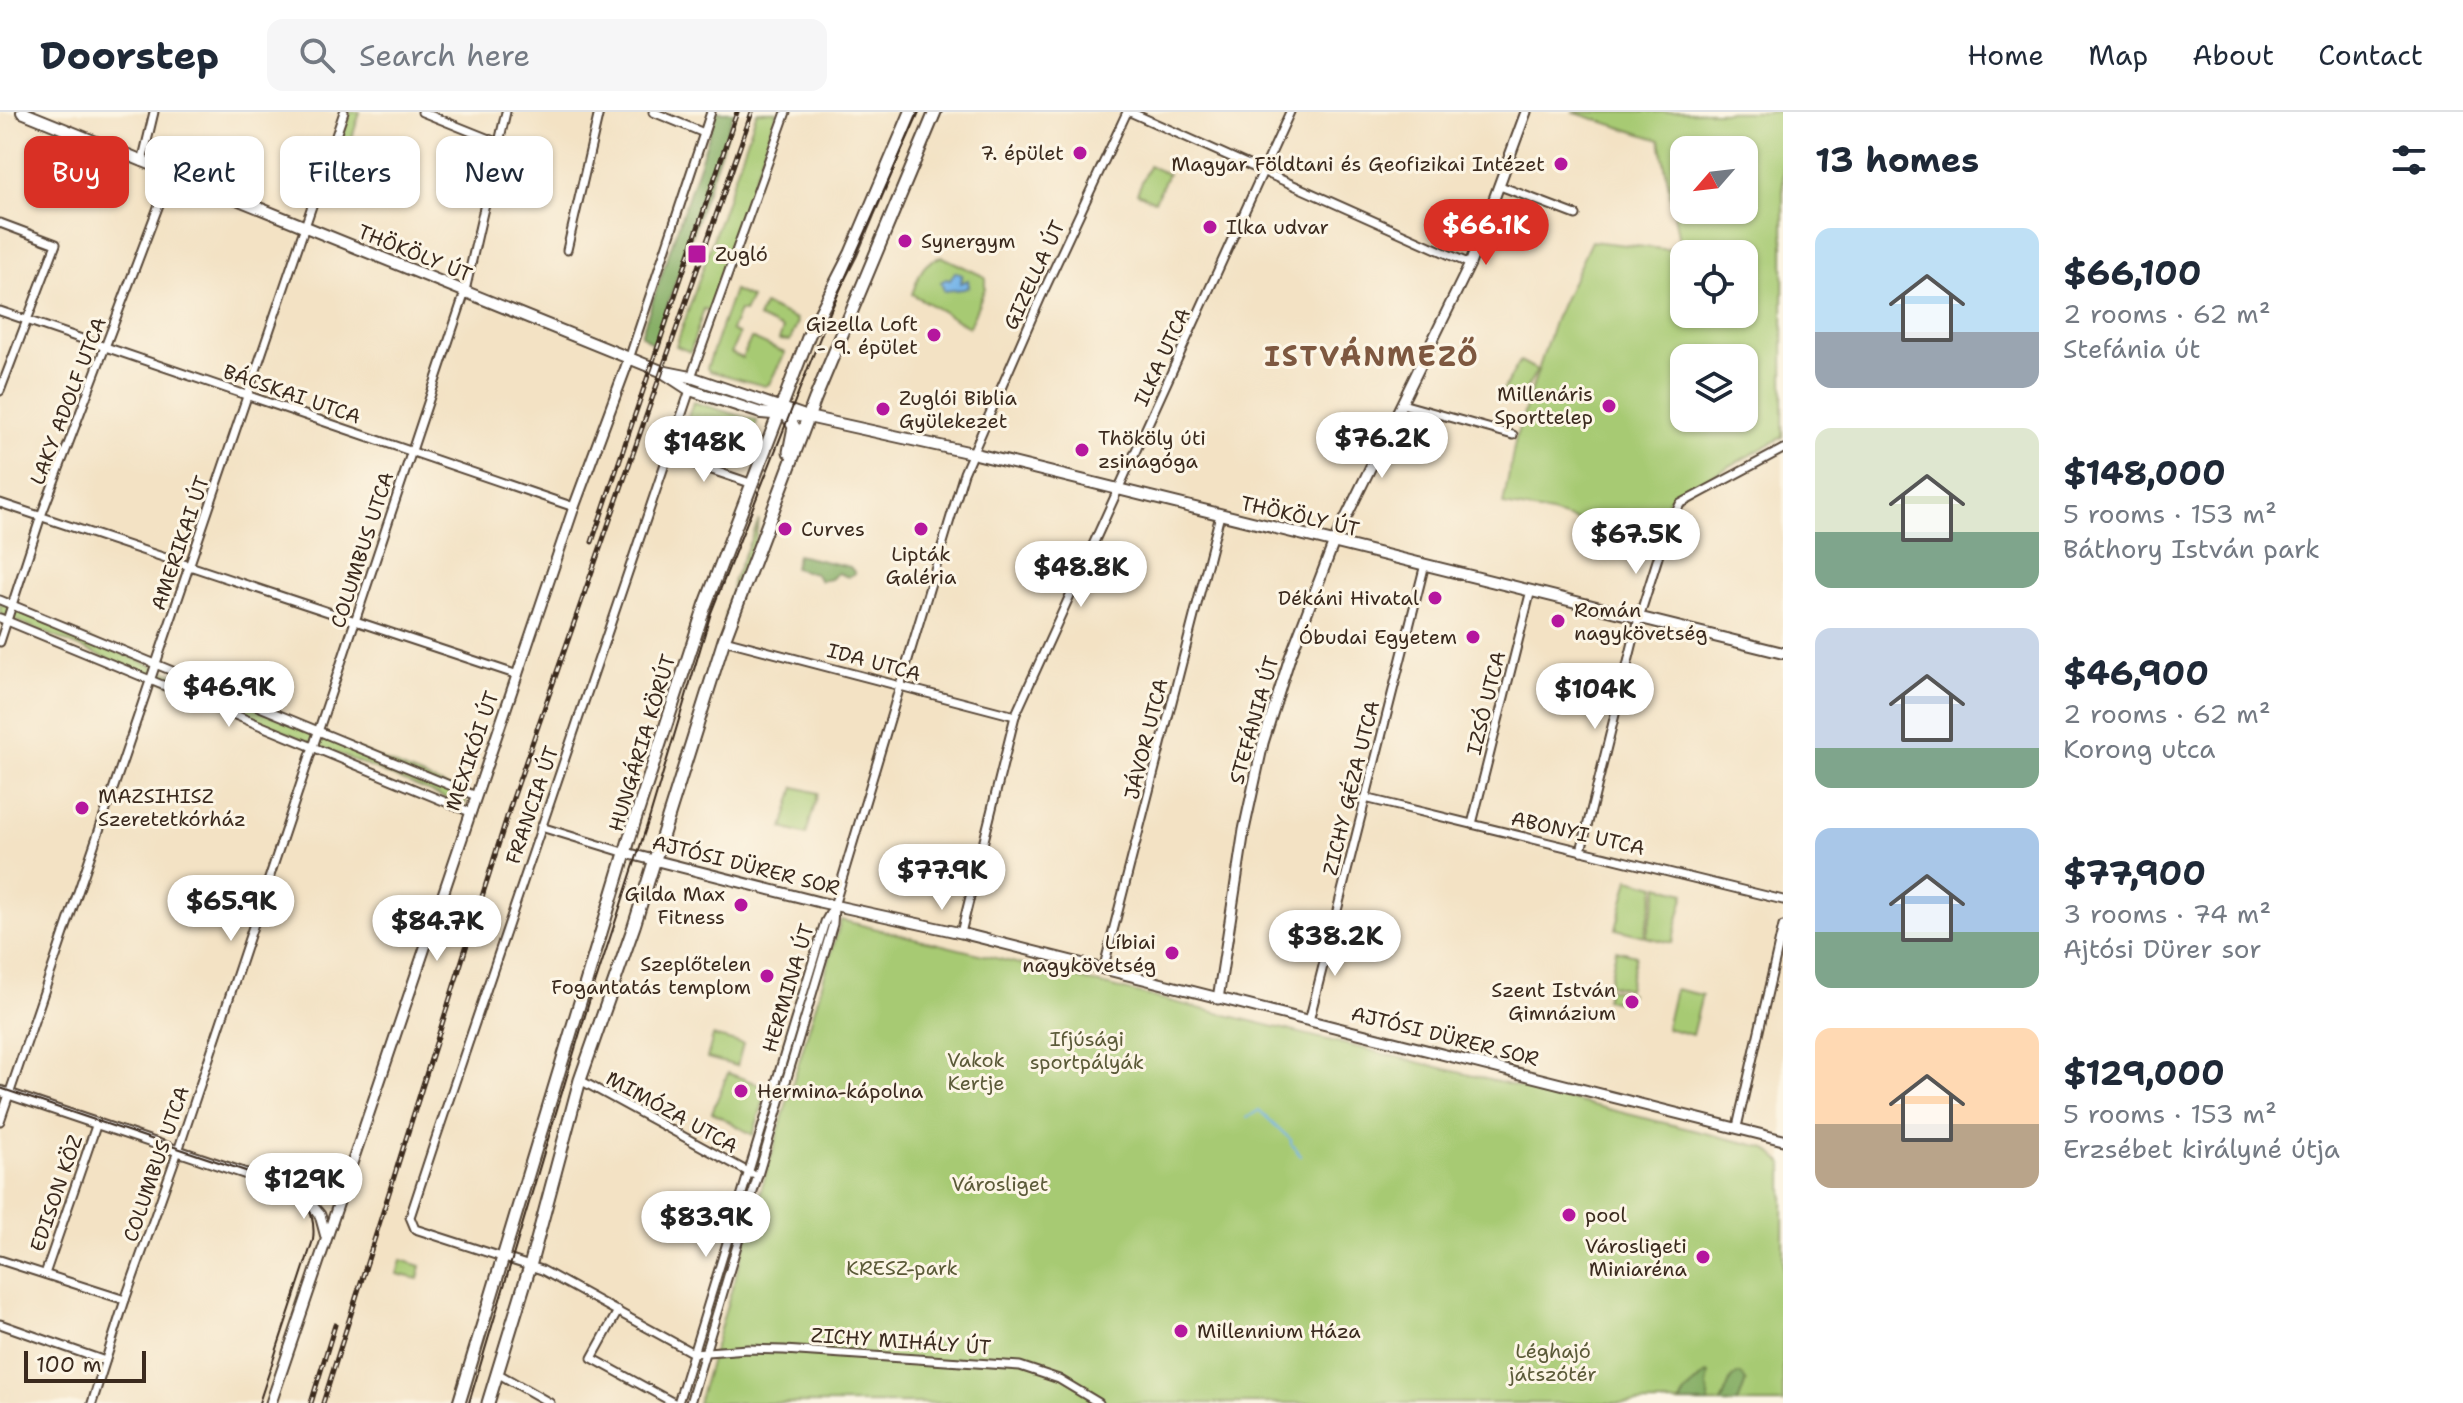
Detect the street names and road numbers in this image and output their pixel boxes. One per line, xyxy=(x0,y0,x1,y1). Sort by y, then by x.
street label: GIZELLA ÚT xyxy=(997,216,1071,334)
street label: THÖKÖLY ÚT xyxy=(354,218,476,288)
street label: ILKA UTCA xyxy=(1128,304,1196,410)
street label: LAKY ADOLF UTCA xyxy=(24,314,112,488)
street label: BÁCSKAI UTCA xyxy=(220,358,364,430)
street label: COLUMBUS UTCA xyxy=(324,469,400,631)
street label: AMERIKAI ÚT xyxy=(145,472,215,614)
street label: THÖKÖLY ÚT xyxy=(1238,490,1362,542)
street label: IDA UTCA xyxy=(824,637,924,687)
street label: IZSÓ UTCA xyxy=(1461,648,1511,758)
street label: HUNGÁRIA KÖRÚT xyxy=(603,651,681,835)
street label: STEFÁNIA ÚT xyxy=(1223,653,1285,787)
street label: JÁVOR UTCA xyxy=(1118,676,1174,802)
street label: MEXIKÓI ÚT xyxy=(439,688,505,814)
street label: ZICHY GÉZA UTCA xyxy=(1317,698,1385,878)
street label: FRANCIA ÚT xyxy=(500,742,564,868)
street label: ABONYI UTCA xyxy=(1509,805,1647,861)
street label: AJTÓSI DÜRER SOR xyxy=(649,829,843,901)
street label: HERMINA ÚT xyxy=(756,921,820,1055)
street label: AJTÓSI DÜRER SOR xyxy=(1348,1000,1542,1072)
street label: MIMÓZA UTCA xyxy=(601,1065,743,1159)
street label: COLUMBUS UTCA xyxy=(117,1083,195,1245)
street label: EDISON KÖZ xyxy=(24,1131,88,1255)
street label: ZICHY MIHÁLY ÚT xyxy=(810,1322,992,1360)

